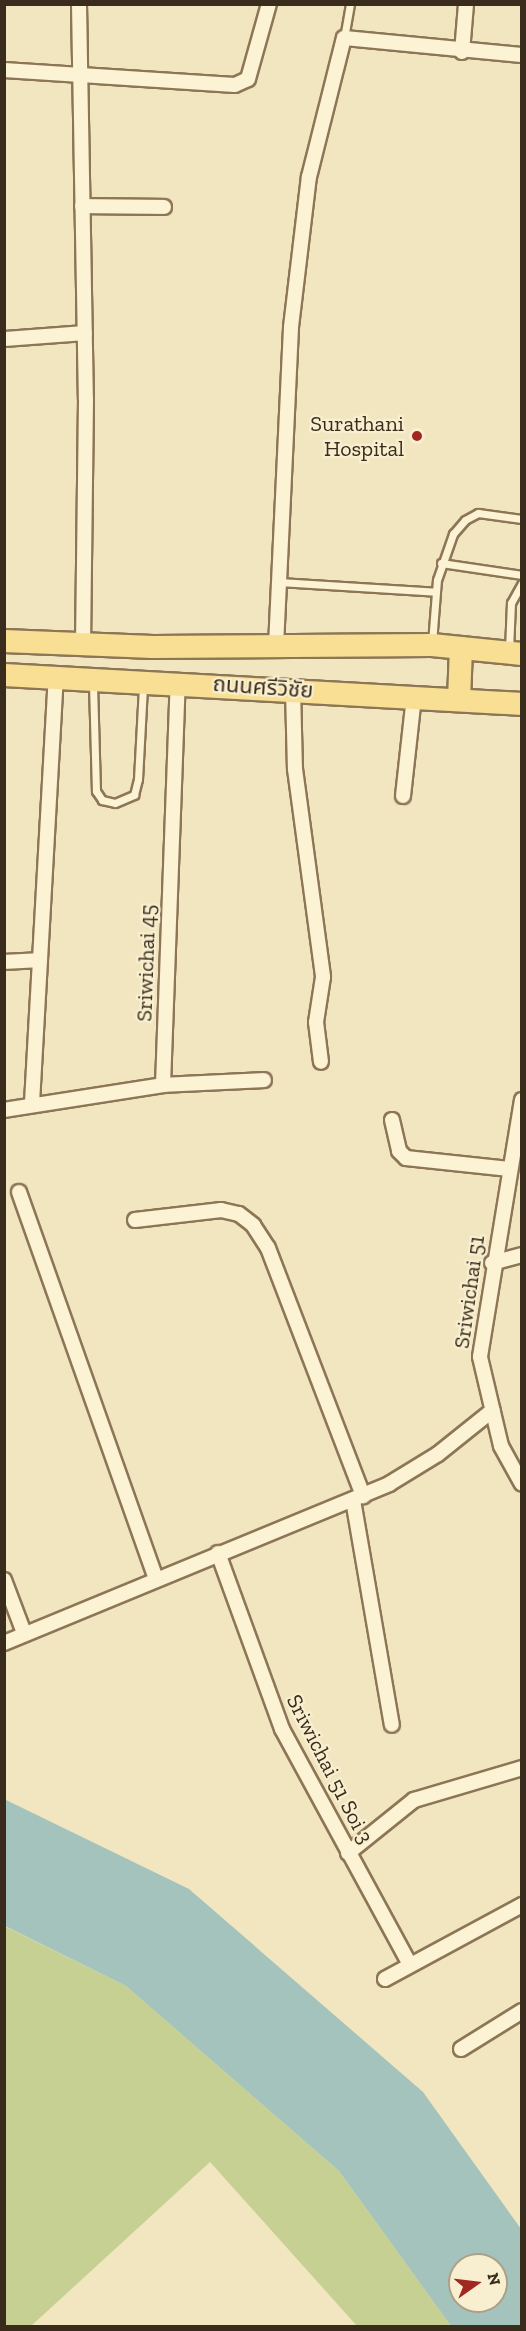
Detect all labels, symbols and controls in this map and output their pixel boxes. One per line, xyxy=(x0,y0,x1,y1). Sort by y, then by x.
place label: Surathani Hospital xyxy=(310,410,404,462)
marker: Surathani Hospital xyxy=(408,427,426,445)
street label: ถนนศรีวิชัย xyxy=(212,670,314,704)
street label: Sriwichai 45 xyxy=(131,904,161,1022)
street label: Sriwichai 51 xyxy=(448,1234,490,1350)
street label: Sriwichai 51 Soi 3 xyxy=(281,1690,379,1848)
north arrow xyxy=(448,2253,508,2313)
text: N xyxy=(483,2271,505,2287)

